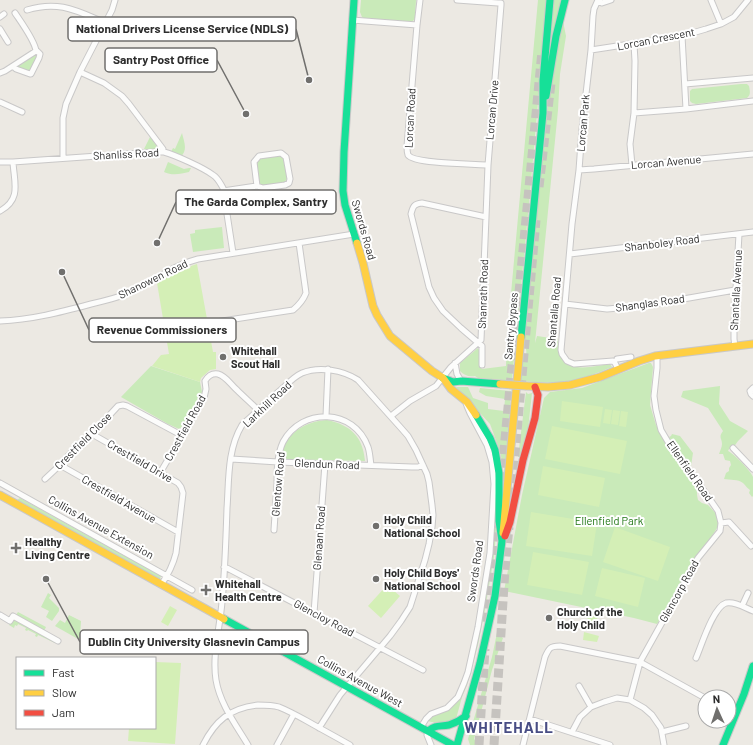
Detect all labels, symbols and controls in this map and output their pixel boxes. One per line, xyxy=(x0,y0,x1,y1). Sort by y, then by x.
callout: National Drivers License Service (NDLS) xyxy=(68,17,296,41)
text: National Drivers License Service (NDLS) xyxy=(76,21,289,35)
street label: Lorcan Crescent xyxy=(616,25,696,52)
callout: Santry Post Office xyxy=(105,48,217,72)
text: Santry Post Office xyxy=(113,52,210,66)
street label: Lorcan Drive xyxy=(482,79,501,140)
street label: Lorcan Road xyxy=(401,88,418,148)
street label: Lorcan Park xyxy=(574,93,592,152)
street label: Shanliss Road xyxy=(93,145,159,162)
street label: Lorcan Avenue xyxy=(630,152,702,171)
callout: The Garda Complex, Santry xyxy=(176,190,336,214)
text: The Garda Complex, Santry xyxy=(184,194,328,208)
street label: Swords Road xyxy=(350,198,379,261)
street label: Shanboley Road xyxy=(624,231,700,254)
street label: Shantalla Avenue xyxy=(727,249,744,331)
street label: Shanowen Road xyxy=(116,256,190,301)
street label: Shanrath Road xyxy=(475,259,490,329)
street label: Shantalla Road xyxy=(544,276,563,348)
street label: Shanglas Road xyxy=(614,291,685,314)
street label: Santry Bypass xyxy=(501,292,520,360)
callout: Revenue Commissioners xyxy=(89,318,236,342)
text: Revenue Commissioners xyxy=(97,322,227,336)
place label: Whitehall Scout Hall xyxy=(231,344,280,370)
marker: Whitehall Scout Hall xyxy=(218,352,228,362)
street label: Larkhill Road xyxy=(240,378,294,429)
street label: Crestfield Road xyxy=(161,393,208,463)
street label: Crestfield Close xyxy=(51,409,114,472)
street label: Crestfield Drive xyxy=(105,437,175,485)
street label: Ellenfield Road xyxy=(665,438,716,504)
street label: Glentow Road xyxy=(268,451,287,517)
street label: Glendun Road xyxy=(294,456,360,471)
street label: Crestfield Avenue xyxy=(80,472,159,525)
street label: Collins Avenue Extension xyxy=(46,492,156,561)
street label: Glenaan Road xyxy=(310,505,327,571)
place label: Holy Child National School xyxy=(384,513,461,539)
park label: Ellenfield Park xyxy=(575,514,644,527)
marker: Holy Child National School xyxy=(371,521,381,531)
place label: Healthy Living Centre xyxy=(25,535,90,561)
street label: Swords Road xyxy=(464,539,485,603)
marker: Healthy Living Centre xyxy=(10,542,22,554)
street label: Glencorp Road xyxy=(656,557,701,624)
place label: Holy Child Boys' National School xyxy=(384,566,461,592)
marker: Holy Child Boys' National School xyxy=(371,574,381,584)
place label: Whitehall Health Centre xyxy=(215,577,282,603)
marker: Whitehall Health Centre xyxy=(200,584,212,596)
street label: Glencloy Road xyxy=(292,596,357,639)
place label: Church of the Holy Child xyxy=(557,605,623,631)
marker: Church of the Holy Child xyxy=(544,613,554,623)
callout: Dublin City University Glasnevin Campus xyxy=(80,630,308,654)
text: Dublin City University Glasnevin Campus xyxy=(88,634,300,648)
street label: Collins Avenue West xyxy=(315,652,405,709)
legend xyxy=(16,657,156,729)
text: Fast xyxy=(52,665,75,679)
text: Slow xyxy=(52,685,77,699)
north arrow xyxy=(697,689,737,729)
text: N xyxy=(712,692,720,705)
text: Jam xyxy=(52,705,75,719)
district label: WHITEHALL xyxy=(464,718,554,736)

